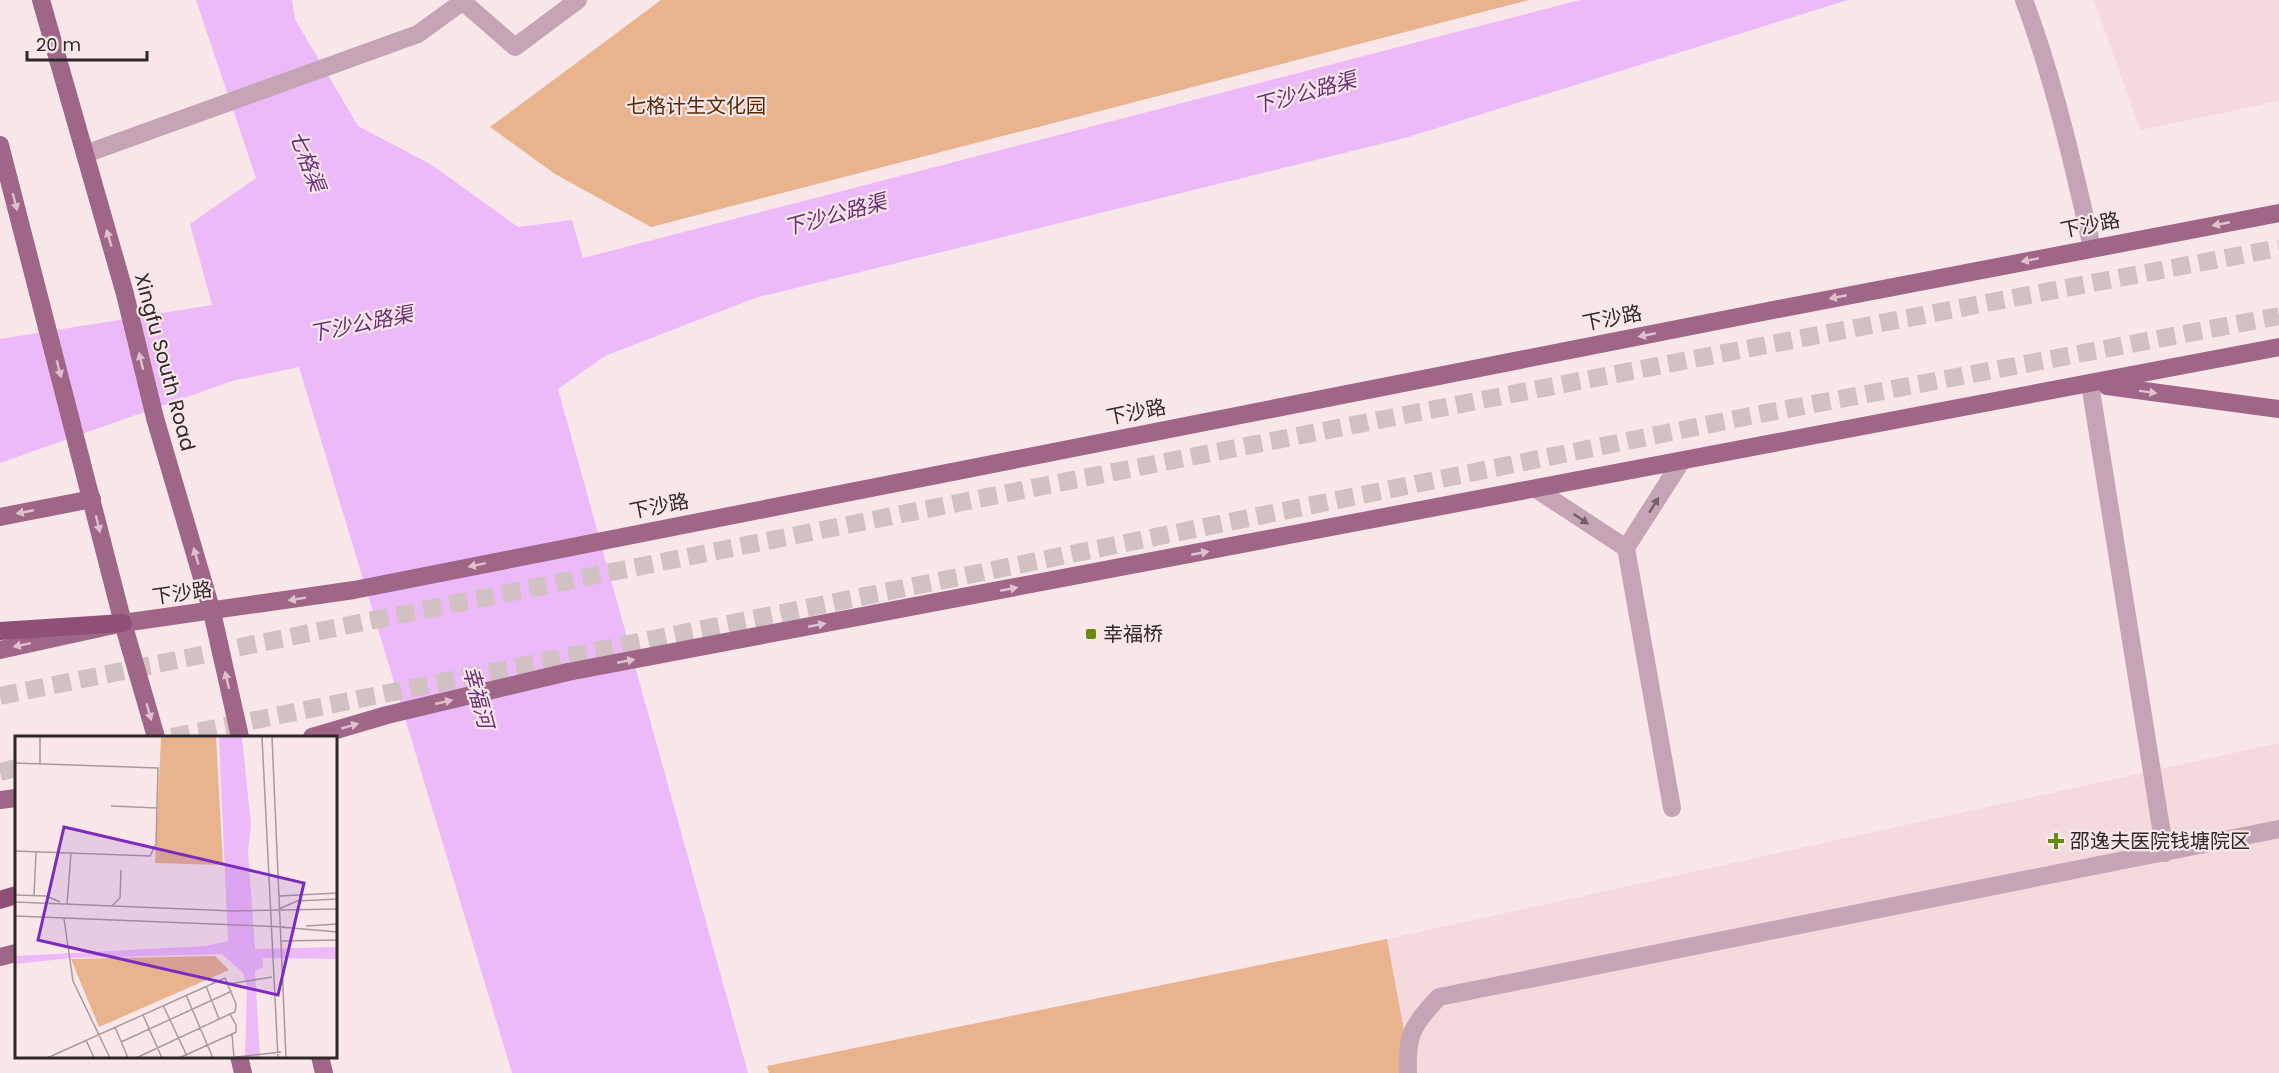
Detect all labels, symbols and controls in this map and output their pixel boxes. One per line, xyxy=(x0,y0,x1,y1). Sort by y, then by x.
scale bar xyxy=(27,24,147,62)
text: 20 m xyxy=(36,32,81,57)
water label: 下沙公路渠 xyxy=(1250,64,1362,120)
park label: 七格计生文化园 xyxy=(626,92,766,120)
water label: 七格渠 xyxy=(283,126,333,198)
water label: 下沙公路渠 xyxy=(780,186,892,242)
one-way arrow xyxy=(10,193,20,211)
street label: 下沙路 xyxy=(2058,206,2122,244)
one-way arrow xyxy=(2212,219,2231,228)
one-way arrow xyxy=(104,229,113,247)
one-way arrow xyxy=(2020,256,2039,265)
street label: Xingfu South Road xyxy=(128,270,202,454)
one-way arrow xyxy=(1829,293,1848,302)
water label: 下沙公路渠 xyxy=(307,299,418,348)
street label: 下沙路 xyxy=(1580,299,1644,337)
one-way arrow xyxy=(1637,331,1656,340)
one-way arrow xyxy=(136,352,146,370)
one-way arrow xyxy=(54,360,64,378)
one-way arrow xyxy=(2139,387,2158,396)
street label: 下沙路 xyxy=(1104,393,1168,431)
street label: 下沙路 xyxy=(627,487,691,525)
one-way arrow xyxy=(1648,497,1659,513)
one-way arrow xyxy=(16,508,35,517)
one-way arrow xyxy=(1573,513,1590,524)
one-way arrow xyxy=(94,514,104,533)
one-way arrow xyxy=(190,546,200,565)
one-way arrow xyxy=(1191,548,1210,557)
one-way arrow xyxy=(467,561,486,570)
street label: 下沙路 xyxy=(150,575,214,611)
one-way arrow xyxy=(999,584,1018,593)
one-way arrow xyxy=(287,594,306,603)
one-way arrow xyxy=(808,620,827,629)
place label: 幸福桥 xyxy=(1103,620,1163,648)
marker: 幸福桥 xyxy=(1084,627,1098,641)
one-way arrow xyxy=(12,641,31,650)
one-way arrow xyxy=(616,656,635,665)
water label: 幸福河 xyxy=(456,663,502,735)
one-way arrow xyxy=(222,671,232,689)
one-way arrow xyxy=(435,696,454,706)
one-way arrow xyxy=(144,703,154,721)
one-way arrow xyxy=(341,721,359,730)
inset map xyxy=(15,736,338,1058)
place label: 邵逸夫医院钱塘院区 xyxy=(2070,827,2250,855)
marker: 邵逸夫医院钱塘院区 xyxy=(2047,832,2065,850)

